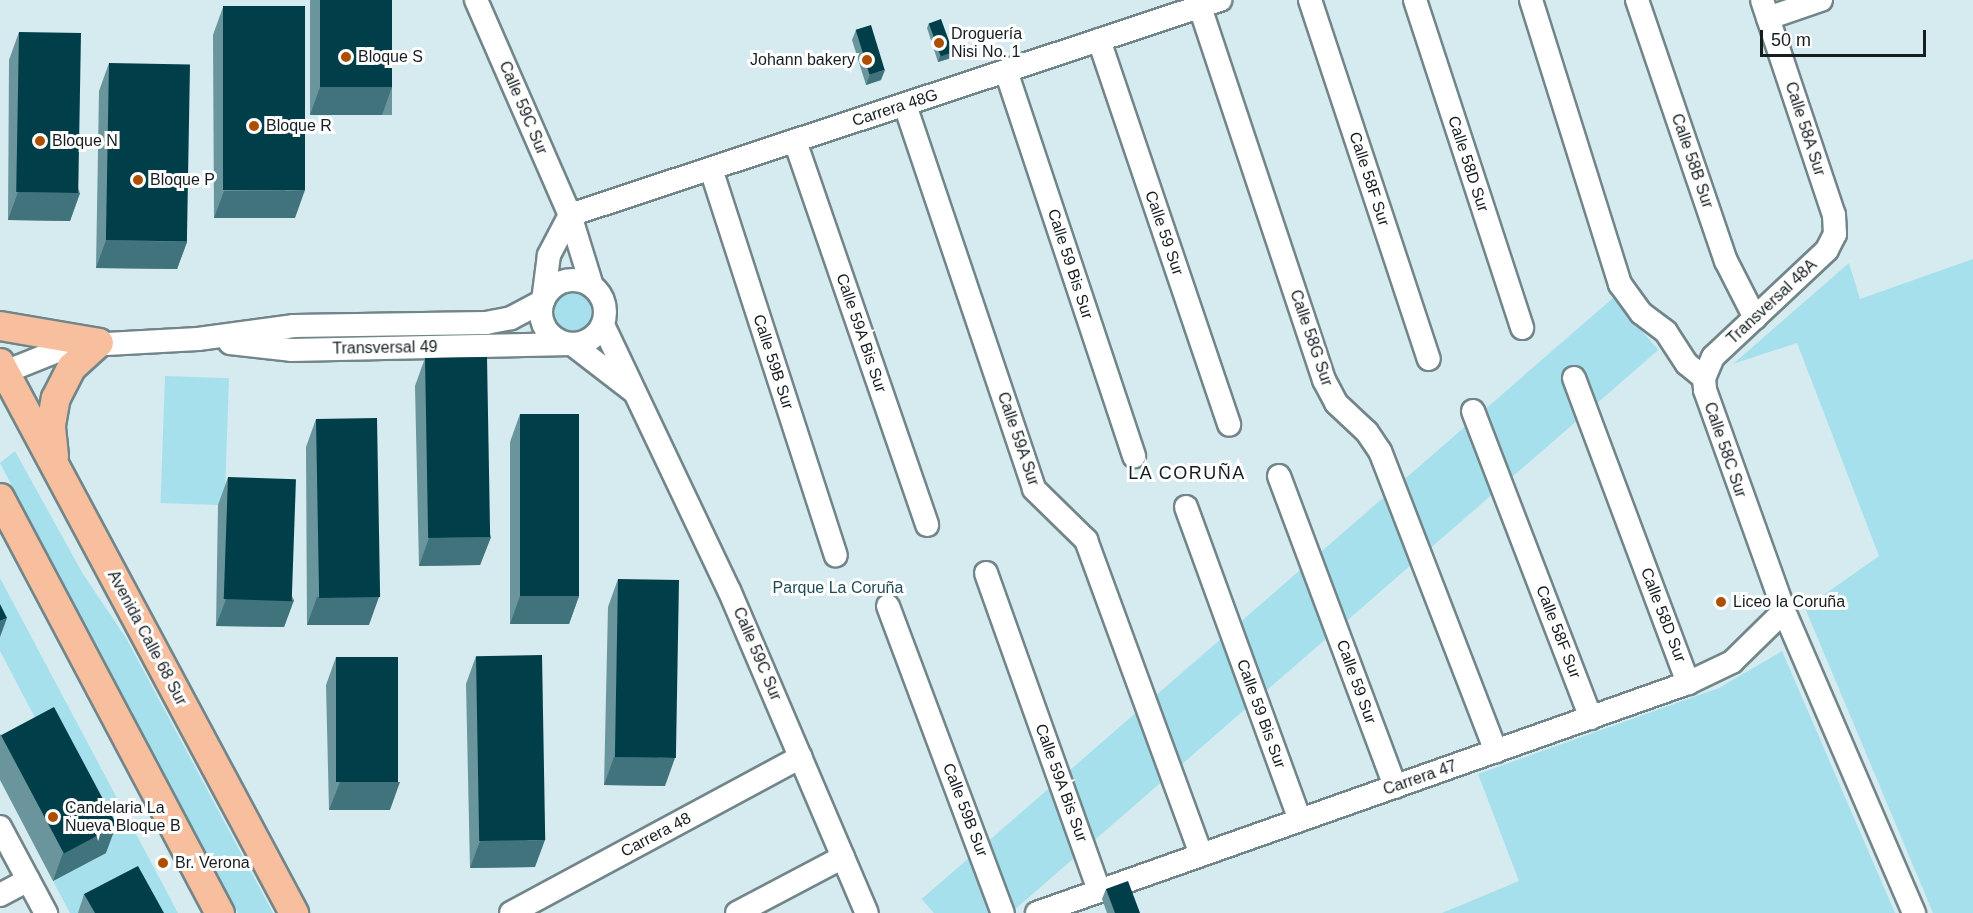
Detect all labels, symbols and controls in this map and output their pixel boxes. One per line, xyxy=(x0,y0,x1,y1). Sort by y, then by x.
scale bar xyxy=(1763,18,1930,56)
place label: Droguería Nisi No. 1 xyxy=(951,24,1022,62)
text: 50 m xyxy=(1771,30,1811,50)
marker: Droguería Nisi No. 1 xyxy=(932,36,946,50)
place label: Bloque S xyxy=(358,47,423,67)
marker: Bloque S xyxy=(339,50,353,64)
place label: Johann bakery xyxy=(750,50,855,70)
marker: Johann bakery xyxy=(860,53,874,67)
street label: Calle 59C Sur xyxy=(495,58,551,158)
street label: Calle 58A Sur xyxy=(1781,79,1829,179)
street label: Carrera 48G xyxy=(850,85,940,131)
street label: Calle 58B Sur xyxy=(1667,111,1717,211)
street label: Calle 58D Sur xyxy=(1443,114,1493,214)
place label: Bloque R xyxy=(266,116,332,136)
marker: Bloque R xyxy=(247,119,261,133)
street label: Calle 58F Sur xyxy=(1345,130,1393,228)
place label: Bloque N xyxy=(52,131,118,151)
marker: Bloque N xyxy=(33,134,47,148)
place label: Bloque P xyxy=(150,170,215,190)
marker: Bloque P xyxy=(131,173,145,187)
street label: Calle 59 Sur xyxy=(1141,188,1187,278)
street label: Calle 59 Bis Sur xyxy=(1043,206,1097,322)
street label: Transversal 48A xyxy=(1723,255,1821,349)
street label: Calle 59A Bis Sur xyxy=(832,271,890,395)
street label: Calle 58G Sur xyxy=(1286,287,1336,389)
street label: Calle 59B Sur xyxy=(749,312,797,412)
street label: Transversal 49 xyxy=(332,337,438,359)
street label: Calle 59A Sur xyxy=(993,389,1043,489)
street label: Calle 58C Sur xyxy=(1700,400,1750,500)
district label: LA CORUÑA xyxy=(1128,462,1246,484)
street label: Calle 58D Sur xyxy=(1636,565,1690,665)
street label: Avenida Calle 68 Sur xyxy=(103,567,191,709)
park label: Parque La Coruña xyxy=(773,578,903,598)
street label: Calle 58F Sur xyxy=(1532,583,1584,681)
place label: Liceo la Coruña xyxy=(1733,592,1845,612)
marker: Liceo la Coruña xyxy=(1714,595,1728,609)
street label: Calle 59C Sur xyxy=(729,604,785,704)
street label: Calle 59 Sur xyxy=(1332,637,1380,727)
street label: Calle 59 Bis Sur xyxy=(1232,657,1290,771)
street label: Calle 59A Bis Sur xyxy=(1031,721,1091,845)
street label: Carrera 47 xyxy=(1381,756,1459,800)
street label: Calle 59B Sur xyxy=(938,760,992,860)
place label: Candelaria La Nueva Bloque B xyxy=(65,798,181,836)
street label: Carrera 48 xyxy=(618,809,694,861)
marker: Candelaria La Nueva Bloque B xyxy=(46,810,60,824)
place label: Br. Verona xyxy=(175,853,250,873)
marker: Br. Verona xyxy=(156,856,170,870)

